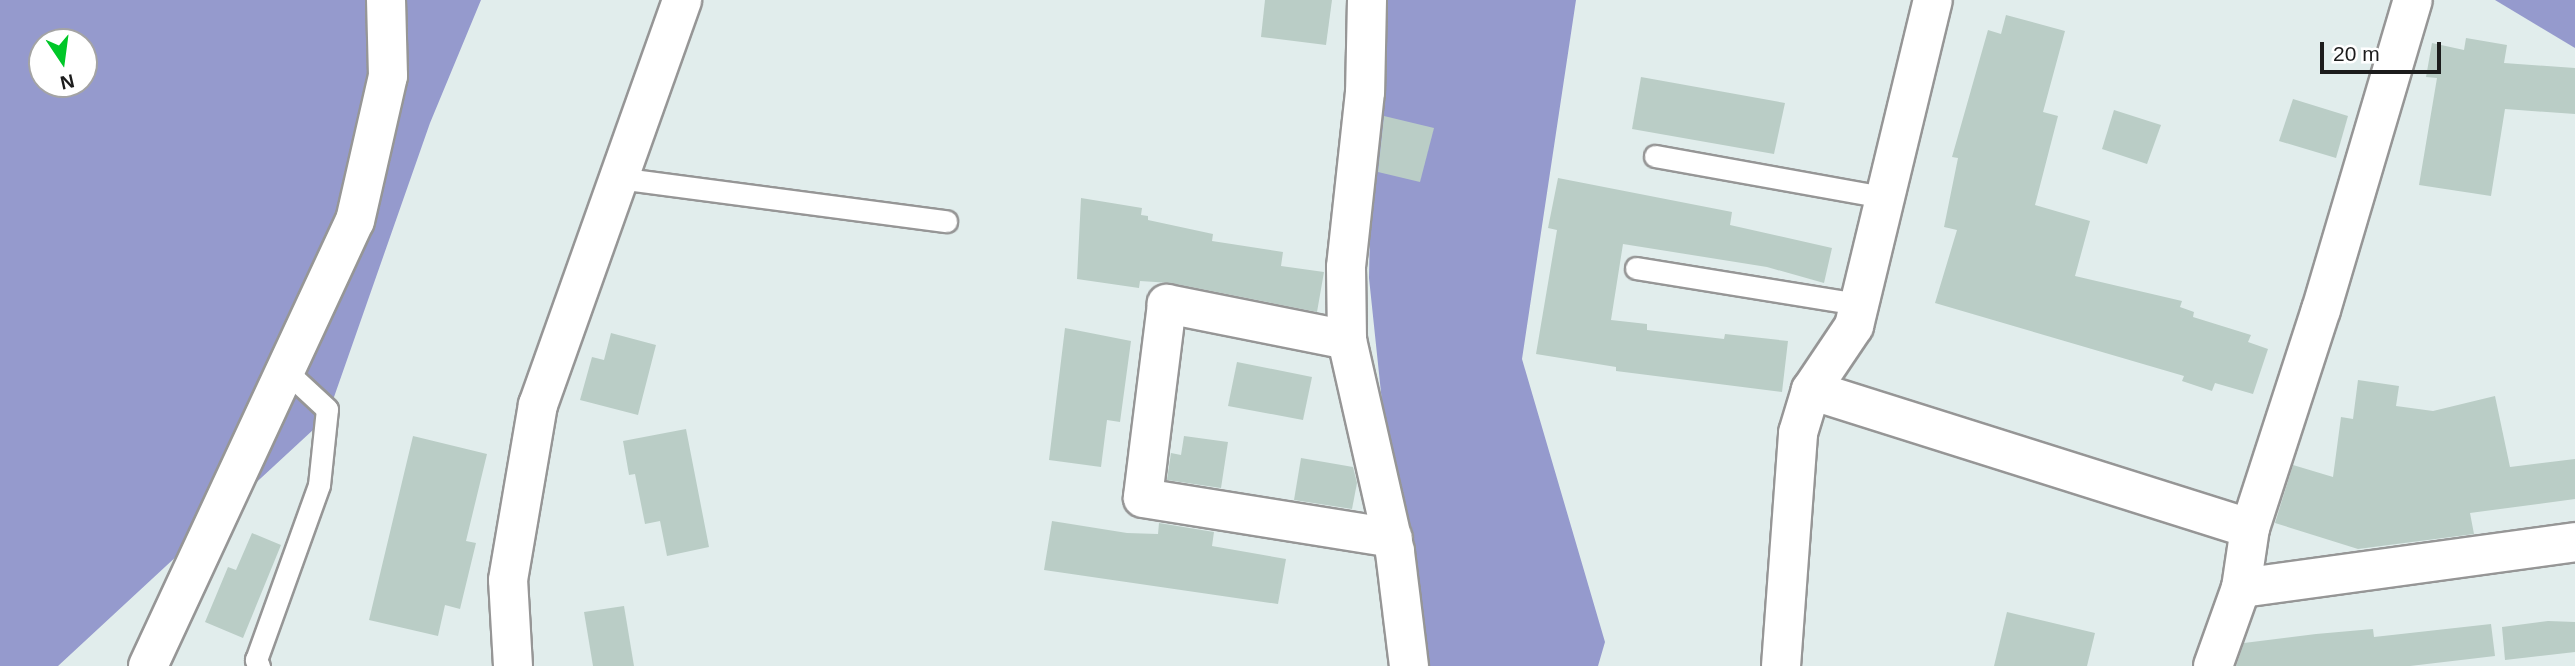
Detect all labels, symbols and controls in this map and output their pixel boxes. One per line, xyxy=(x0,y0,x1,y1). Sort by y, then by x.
north arrow xyxy=(28,28,98,98)
scale bar xyxy=(2323,28,2444,72)
text: 20 m xyxy=(2333,42,2380,65)
text: N xyxy=(58,70,76,94)

